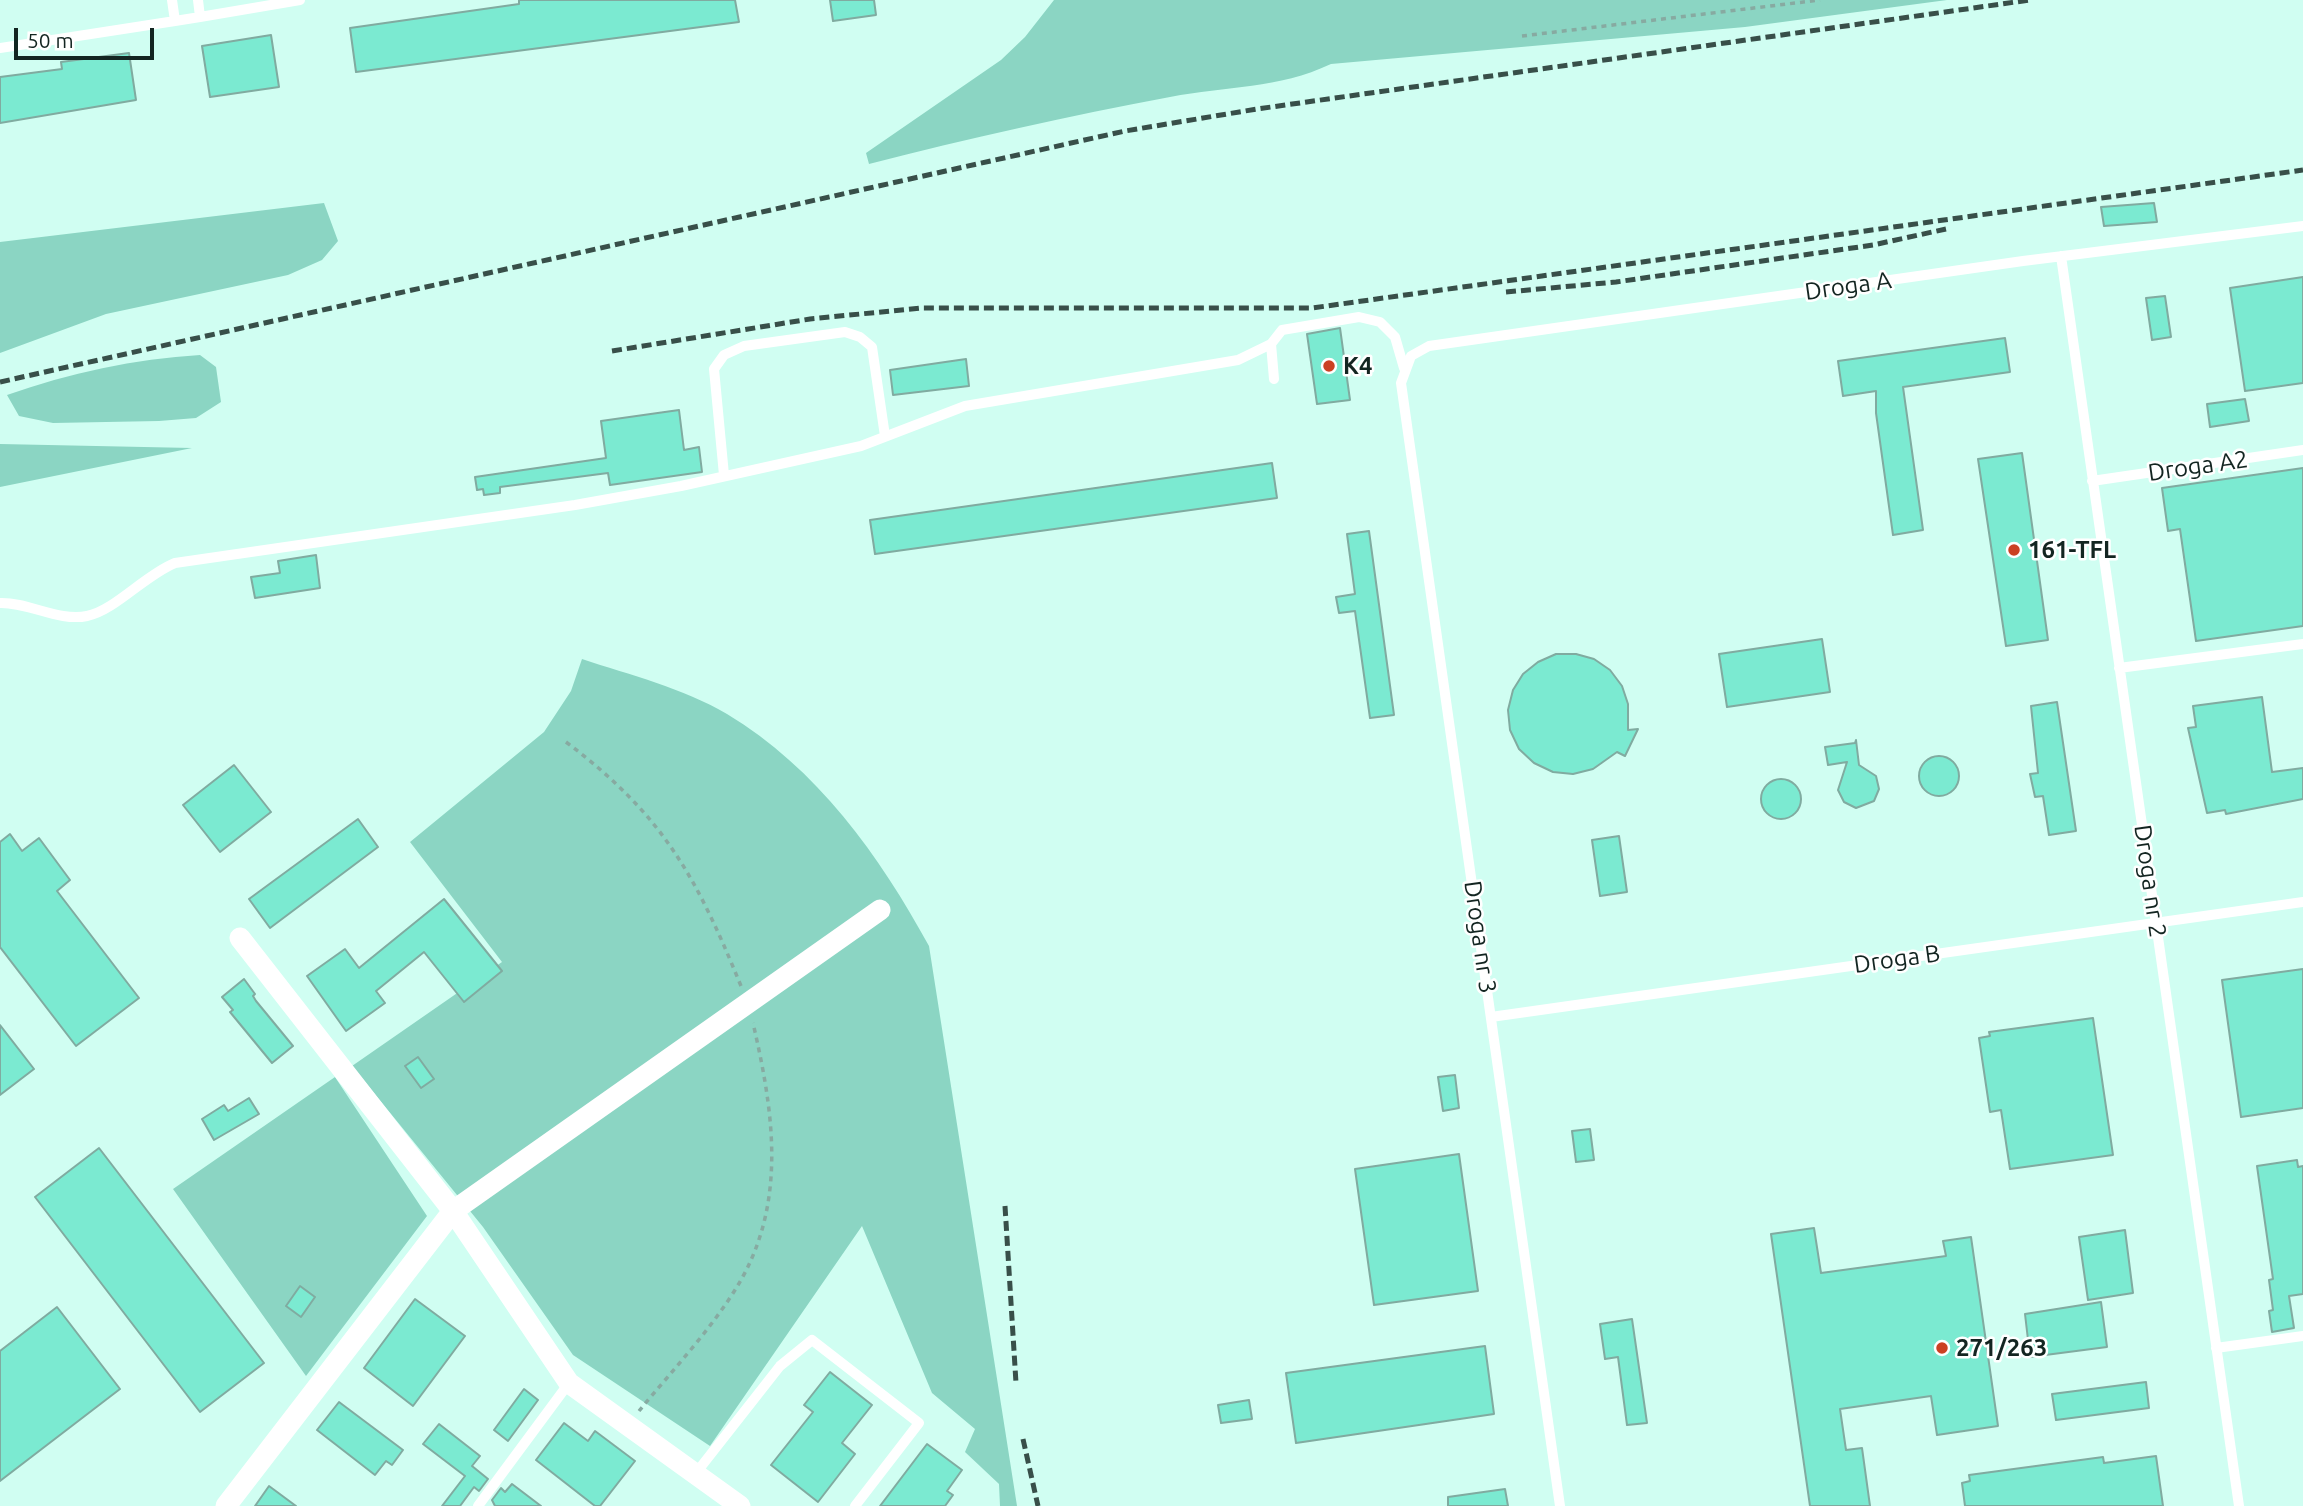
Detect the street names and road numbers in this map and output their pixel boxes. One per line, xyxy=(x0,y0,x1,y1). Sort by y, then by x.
street label: Droga A xyxy=(1803,266,1893,306)
street label: Droga A2 xyxy=(2146,445,2250,487)
street label: Droga nr 2 xyxy=(2128,823,2172,939)
street label: Droga nr 3 xyxy=(1458,879,1502,995)
street label: Droga B xyxy=(1852,939,1942,979)

